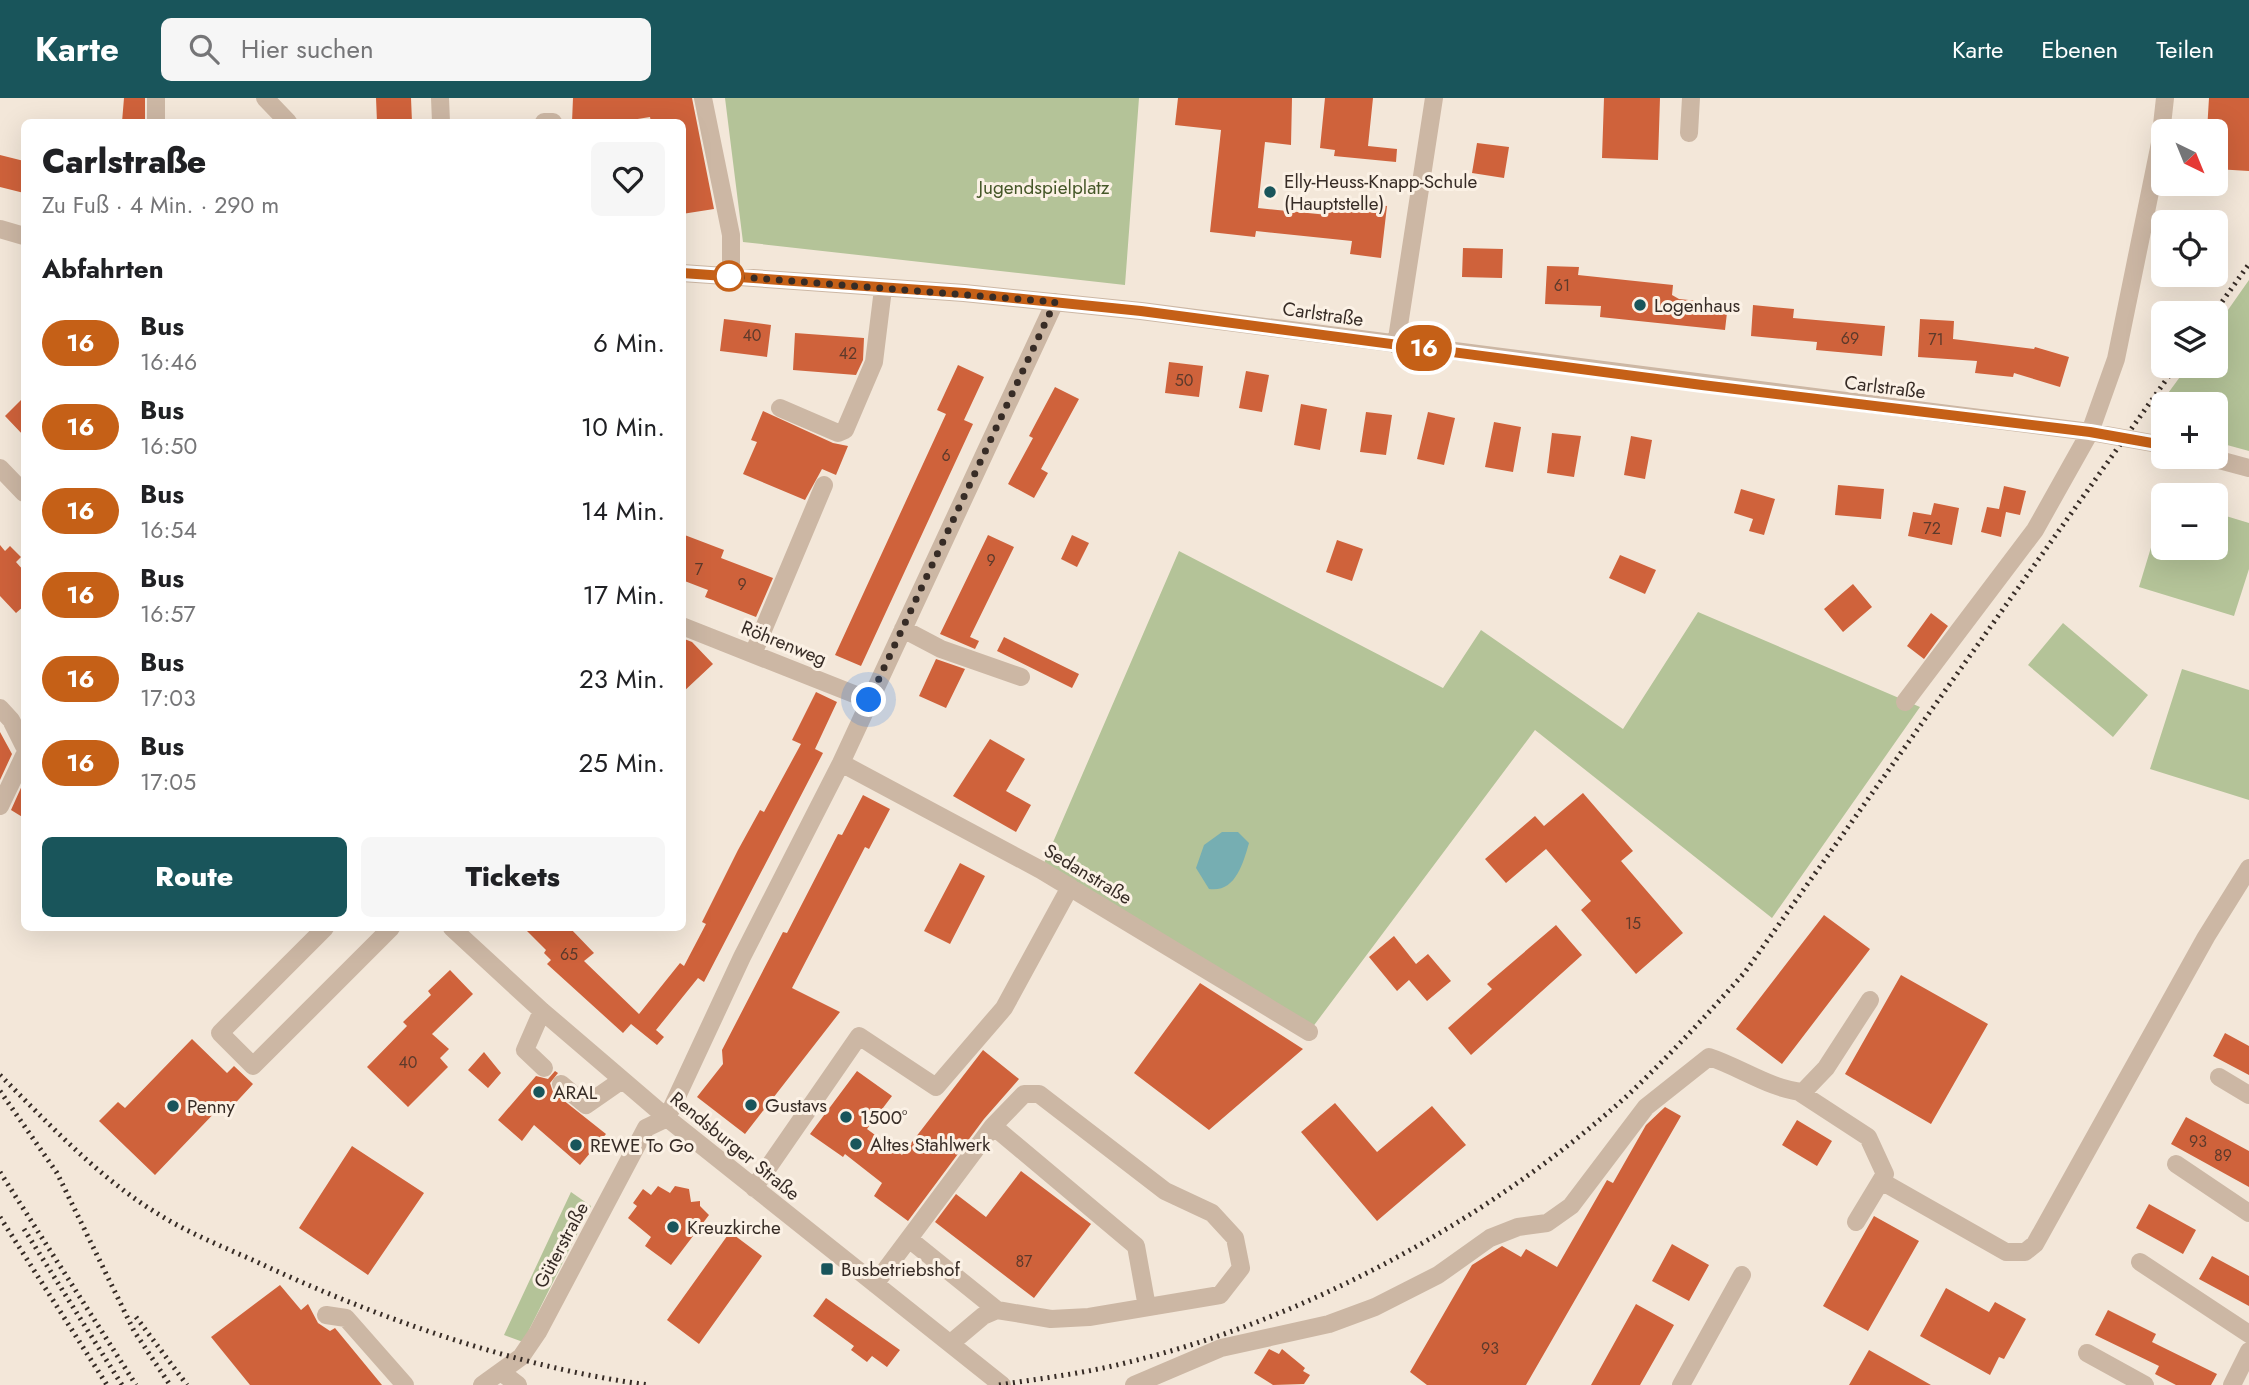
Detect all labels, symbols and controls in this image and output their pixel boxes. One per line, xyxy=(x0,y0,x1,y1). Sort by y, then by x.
search box xyxy=(161,18,651,81)
text: Karte xyxy=(35,26,119,73)
icon: search xyxy=(185,30,223,68)
text: Hier suchen xyxy=(241,30,374,68)
text: Karte xyxy=(1952,32,2003,67)
text: Ebenen xyxy=(2041,32,2118,67)
text: Teilen xyxy=(2156,32,2214,67)
north arrow xyxy=(2151,119,2228,196)
map controls xyxy=(2151,119,2228,560)
text: Carlstraße xyxy=(42,138,206,185)
button: heart xyxy=(591,142,665,216)
place label: Elly-Heuss-Knapp-Schule (Hauptstelle) xyxy=(1284,168,1478,217)
park label: Jugendspielplatz xyxy=(975,174,1110,201)
marker: Elly-Heuss-Knapp-Schule (Hauptstelle) xyxy=(1262,184,1278,200)
text: Zu Fuß · 4 Min. · 290 m xyxy=(42,188,279,222)
button: locate xyxy=(2151,210,2228,287)
text: Abfahrten xyxy=(42,250,164,288)
unlabelled marker xyxy=(714,261,744,291)
house number: 61 xyxy=(1554,274,1570,297)
place label: Logenhaus xyxy=(1654,292,1741,319)
street label: Carlstraße xyxy=(1281,295,1365,333)
marker: Logenhaus xyxy=(1632,297,1648,313)
button: layers xyxy=(2151,301,2228,378)
text: Bus xyxy=(140,307,184,345)
text: 6 Min. xyxy=(593,324,665,362)
house number: 40 xyxy=(743,324,761,347)
text: 16 xyxy=(66,325,95,360)
line badge: 16 xyxy=(1392,325,1456,371)
house number: 69 xyxy=(1841,327,1859,350)
house number: 71 xyxy=(1928,328,1944,351)
text: 16 xyxy=(1410,330,1438,365)
house number: 42 xyxy=(839,342,857,365)
text: 16:46 xyxy=(140,345,197,379)
house number: 50 xyxy=(1175,369,1193,392)
street label: Carlstraße xyxy=(1843,369,1927,405)
text: Bus xyxy=(140,391,184,429)
button: + xyxy=(2151,392,2228,469)
text: 10 Min. xyxy=(581,408,665,446)
text: 16 xyxy=(66,409,95,444)
text: 16:50 xyxy=(140,429,197,463)
house number: 6 xyxy=(941,444,951,467)
text: Bus xyxy=(140,475,184,513)
button: − xyxy=(2151,483,2228,560)
text: 14 Min. xyxy=(581,492,665,530)
text: 16 xyxy=(66,493,95,528)
text: 16:54 xyxy=(140,513,197,547)
house number: 72 xyxy=(1923,517,1941,540)
house number: 9 xyxy=(986,549,996,572)
house number: 7 xyxy=(695,558,704,581)
text: Bus xyxy=(140,559,184,597)
house number: 9 xyxy=(737,573,747,596)
text: 17 Min. xyxy=(583,576,665,614)
text: 16 xyxy=(66,577,95,612)
text: 16:57 xyxy=(140,597,196,631)
street label: Röhrenweg xyxy=(737,614,831,672)
text: Bus xyxy=(140,643,184,681)
text: 23 Min. xyxy=(579,660,665,698)
text: 16 xyxy=(66,661,95,696)
text: 17:03 xyxy=(140,681,196,715)
your location xyxy=(851,682,886,717)
text: Bus xyxy=(140,727,184,765)
text: 25 Min. xyxy=(578,744,665,782)
text: 16 xyxy=(66,745,95,780)
text: 17:05 xyxy=(140,765,196,799)
button: Route xyxy=(42,837,347,917)
button: Tickets xyxy=(361,837,665,917)
street label: Sedanstraße xyxy=(1039,837,1137,911)
house number: 15 xyxy=(1625,912,1641,935)
house number: 65 xyxy=(560,943,578,966)
house number: 40 xyxy=(399,1051,417,1074)
place label: ARAL xyxy=(553,1079,598,1106)
marker: ARAL xyxy=(531,1084,547,1100)
street label: Rendsburger Straße xyxy=(664,1085,806,1207)
place label: Gustavs xyxy=(765,1092,827,1119)
place label: Penny xyxy=(187,1093,235,1120)
marker: Gustavs xyxy=(743,1097,759,1113)
marker: Penny xyxy=(165,1098,181,1114)
place label: 1500° xyxy=(860,1104,907,1131)
marker: 1500° xyxy=(838,1109,854,1125)
house number: 93 xyxy=(2189,1130,2207,1153)
place label: Altes Stahlwerk xyxy=(870,1131,991,1158)
place label: REWE To Go xyxy=(590,1132,694,1159)
marker: Altes Stahlwerk xyxy=(848,1136,864,1152)
marker: REWE To Go xyxy=(568,1137,584,1153)
house number: 89 xyxy=(2214,1144,2232,1167)
street label: Güterstraße xyxy=(527,1197,595,1293)
place label: Kreuzkirche xyxy=(687,1214,781,1241)
marker: Kreuzkirche xyxy=(665,1219,681,1235)
house number: 87 xyxy=(1016,1250,1033,1273)
place label: Busbetriebshof xyxy=(841,1256,960,1283)
marker: Busbetriebshof xyxy=(819,1261,835,1277)
house number: 93 xyxy=(1481,1337,1499,1360)

